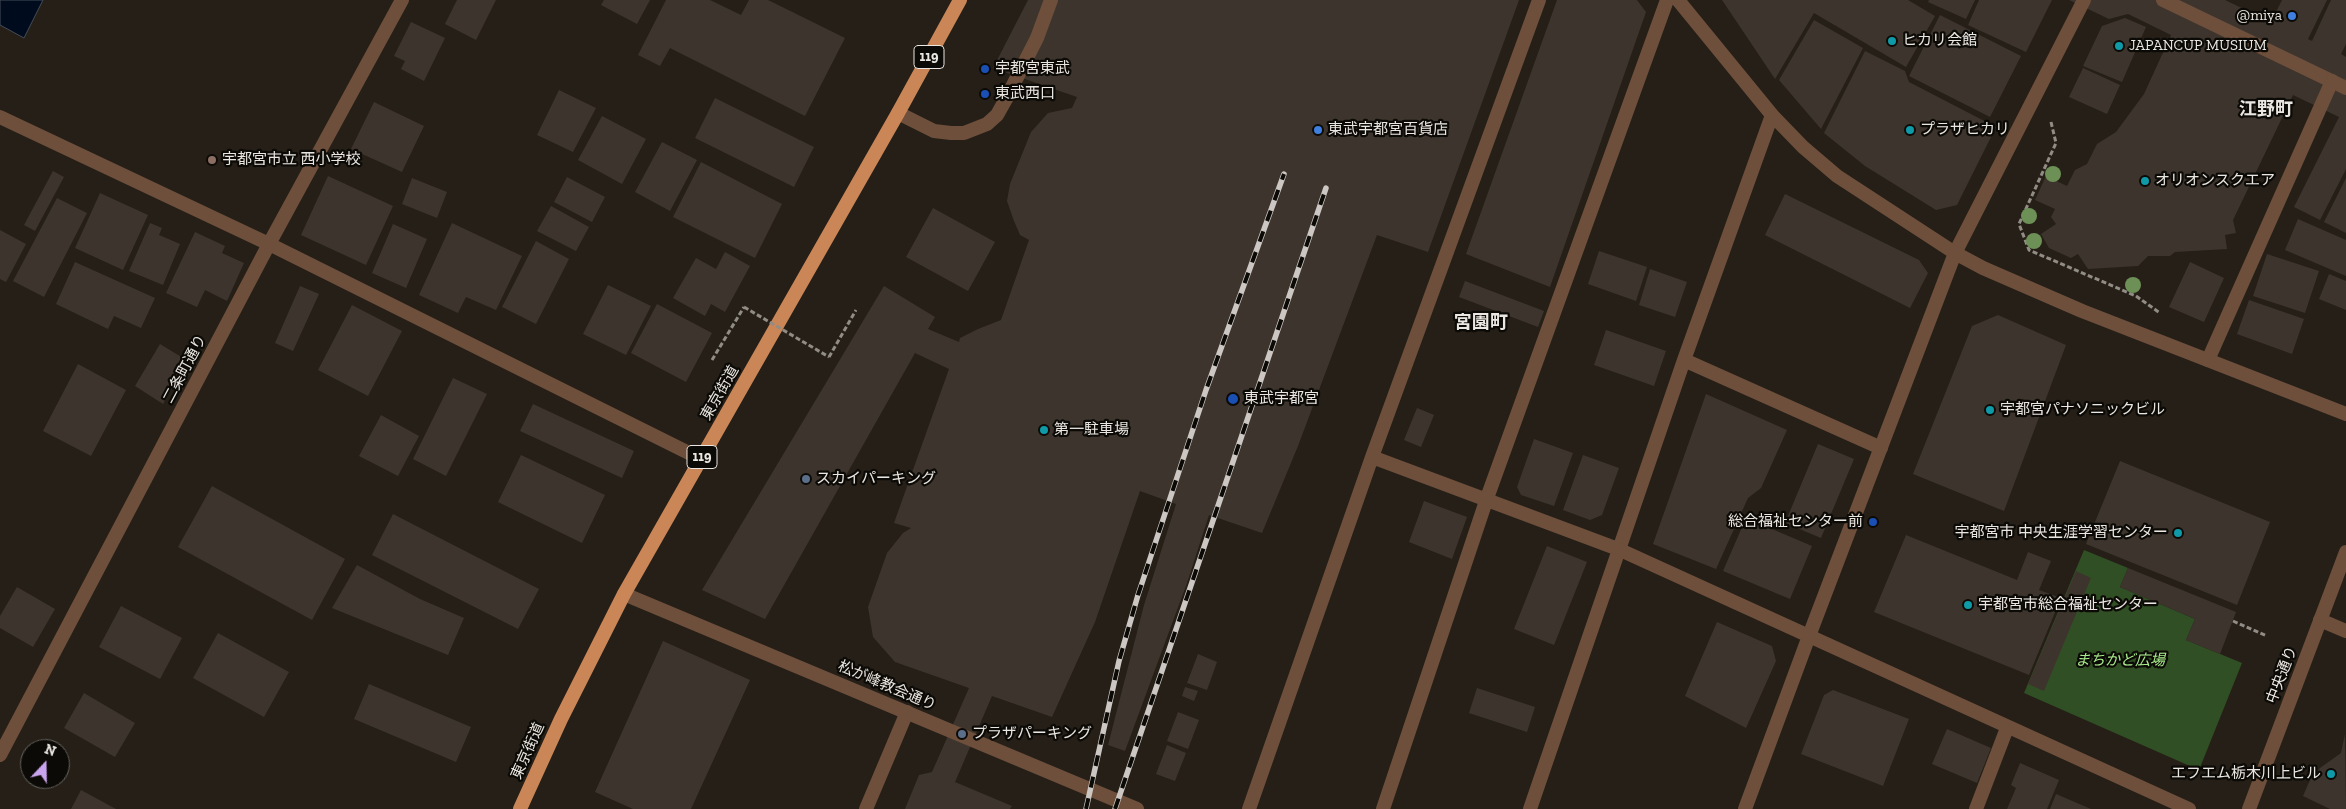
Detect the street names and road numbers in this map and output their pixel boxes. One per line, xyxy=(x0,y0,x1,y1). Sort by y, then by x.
road number: 119 xyxy=(914,46,944,68)
street label: 二条町通り xyxy=(159,332,211,406)
street label: 東京街道 xyxy=(697,363,743,423)
road number: 119 xyxy=(687,446,717,468)
street label: 中央通り xyxy=(2263,644,2301,706)
street label: 松が峰教会通り xyxy=(835,657,939,715)
street label: 東京街道 xyxy=(508,720,548,782)

